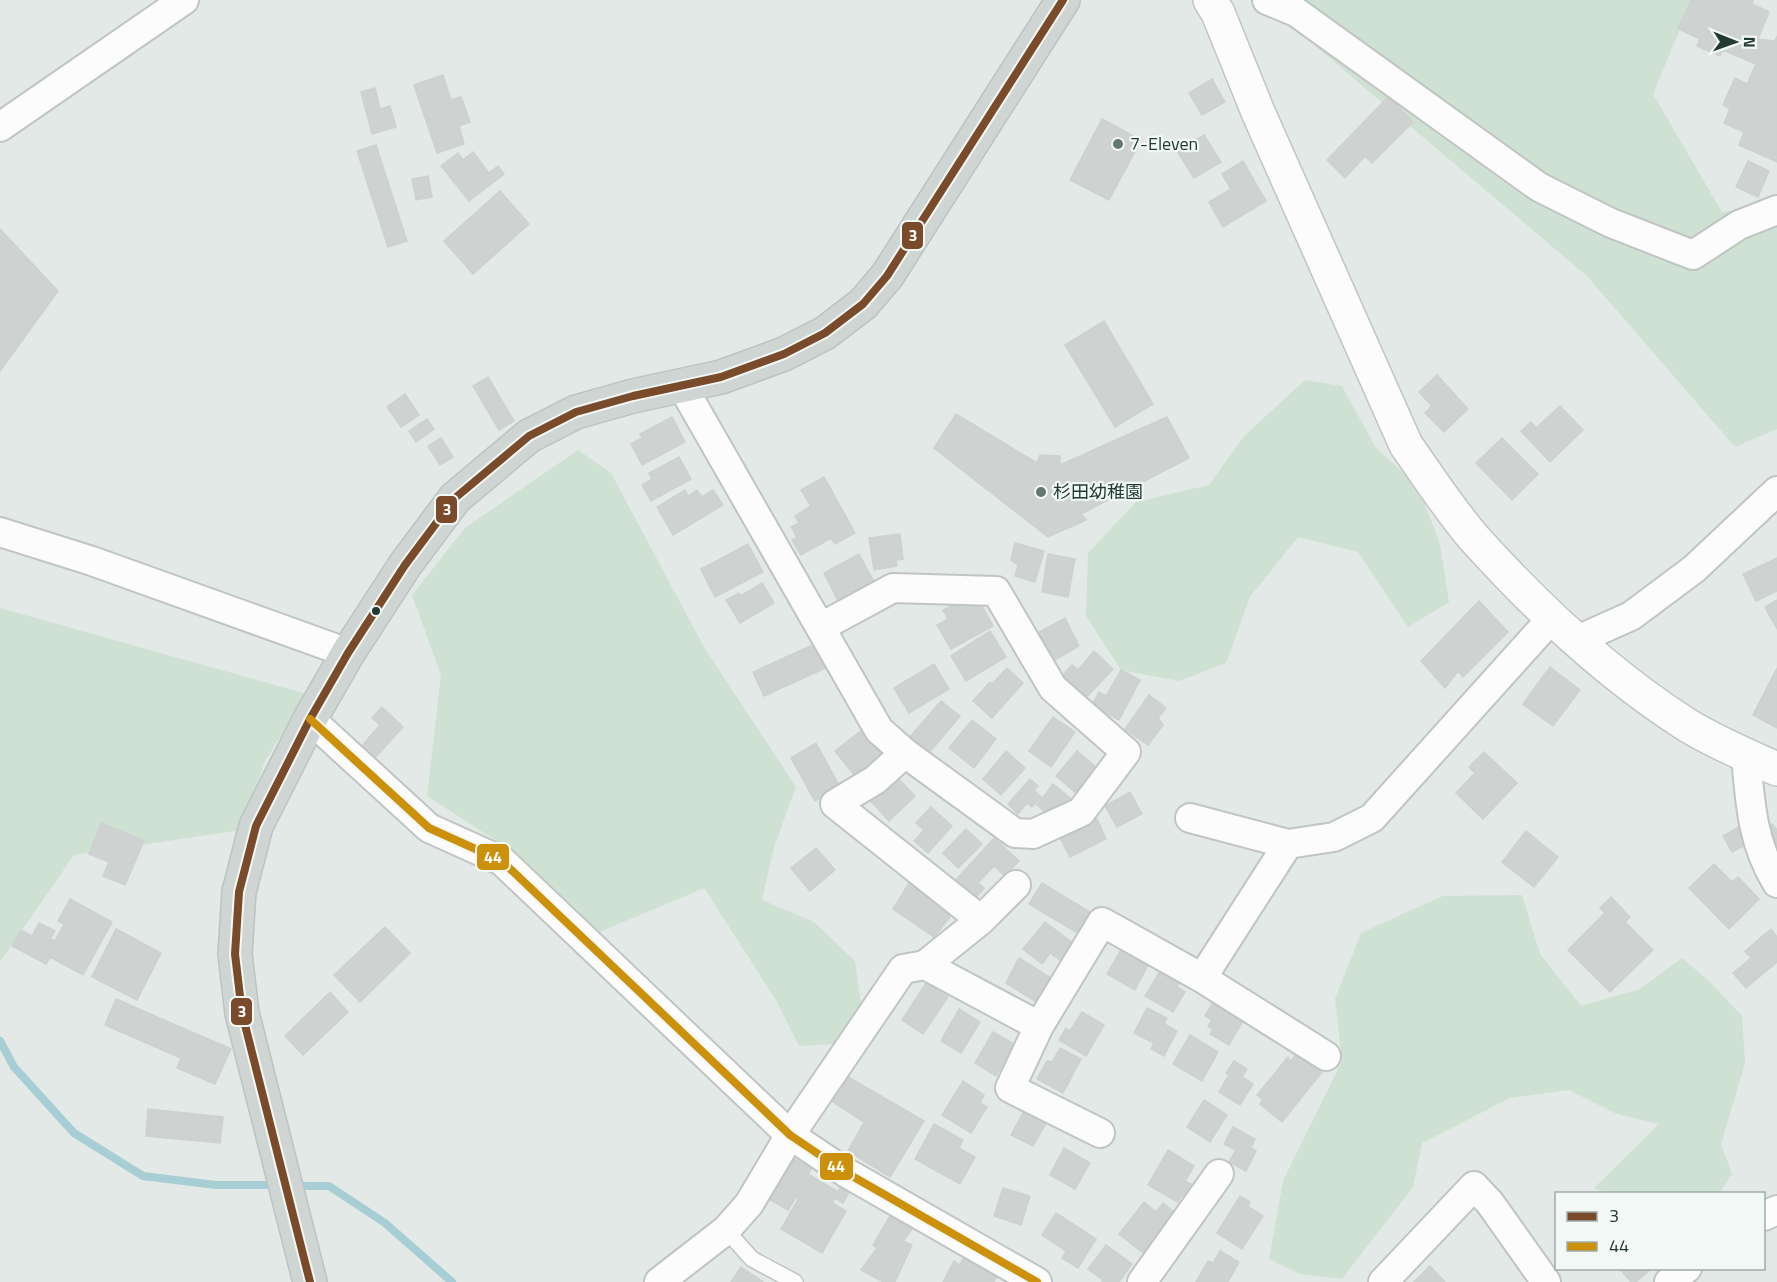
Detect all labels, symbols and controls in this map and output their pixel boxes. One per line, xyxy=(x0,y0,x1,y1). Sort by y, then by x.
north arrow xyxy=(1705,12,1765,72)
text: N xyxy=(1738,37,1762,48)
place label: 7-Eleven xyxy=(1130,130,1198,157)
marker: 7-Eleven xyxy=(1111,137,1125,151)
line badge: 3 xyxy=(901,221,924,250)
text: 3 xyxy=(909,223,917,247)
place label: 杉田幼稚園 xyxy=(1053,478,1143,505)
marker: 杉田幼稚園 xyxy=(1034,485,1048,499)
line badge: 3 xyxy=(435,495,458,524)
text: 3 xyxy=(443,497,451,521)
unlabelled marker xyxy=(370,605,382,617)
line badge: 44 xyxy=(476,843,510,871)
text: 44 xyxy=(484,845,502,869)
line badge: 3 xyxy=(230,997,253,1026)
text: 3 xyxy=(238,999,246,1023)
line badge: 44 xyxy=(819,1152,854,1181)
text: 44 xyxy=(827,1154,845,1178)
legend xyxy=(1555,1192,1765,1270)
text: 3 xyxy=(1609,1202,1619,1229)
text: 44 xyxy=(1609,1232,1629,1259)

